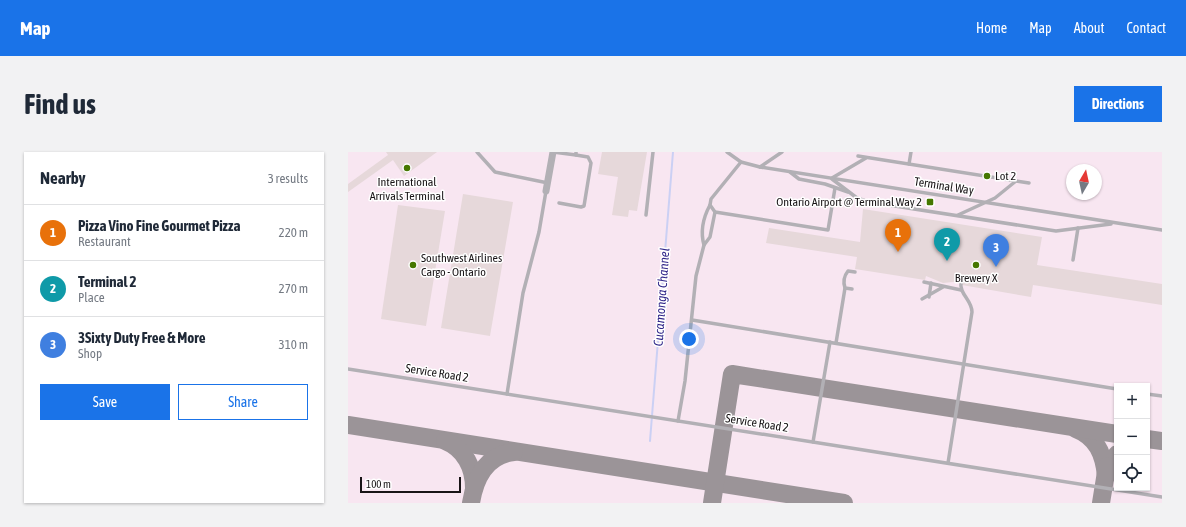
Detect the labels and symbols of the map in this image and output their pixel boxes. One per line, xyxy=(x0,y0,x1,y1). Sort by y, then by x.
marker: International Arrivals Terminal xyxy=(402,163,412,173)
north arrow xyxy=(1066,164,1102,200)
place label: Lot 2 xyxy=(995,169,1016,183)
marker: Lot 2 xyxy=(982,171,992,181)
street label: Terminal Way xyxy=(913,174,975,198)
place label: International Arrivals Terminal xyxy=(370,175,445,203)
place label: Ontario Airport @ Terminal Way 2 xyxy=(776,195,922,209)
marker: Ontario Airport @ Terminal Way 2 xyxy=(925,197,935,207)
pin: 1 xyxy=(885,219,911,252)
pin: 2 xyxy=(934,228,960,261)
pin: 3 xyxy=(983,234,1009,267)
water label: Cucamonga Channel xyxy=(651,247,672,347)
place label: Southwest Airlines Cargo - Ontario xyxy=(421,251,502,279)
marker: Southwest Airlines Cargo - Ontario xyxy=(408,260,418,270)
marker: Brewery X xyxy=(971,260,981,270)
place label: Brewery X xyxy=(955,271,998,285)
your location xyxy=(679,329,699,349)
street label: Service Road 2 xyxy=(405,361,469,385)
street label: Service Road 2 xyxy=(725,411,789,435)
scale bar xyxy=(360,475,461,494)

